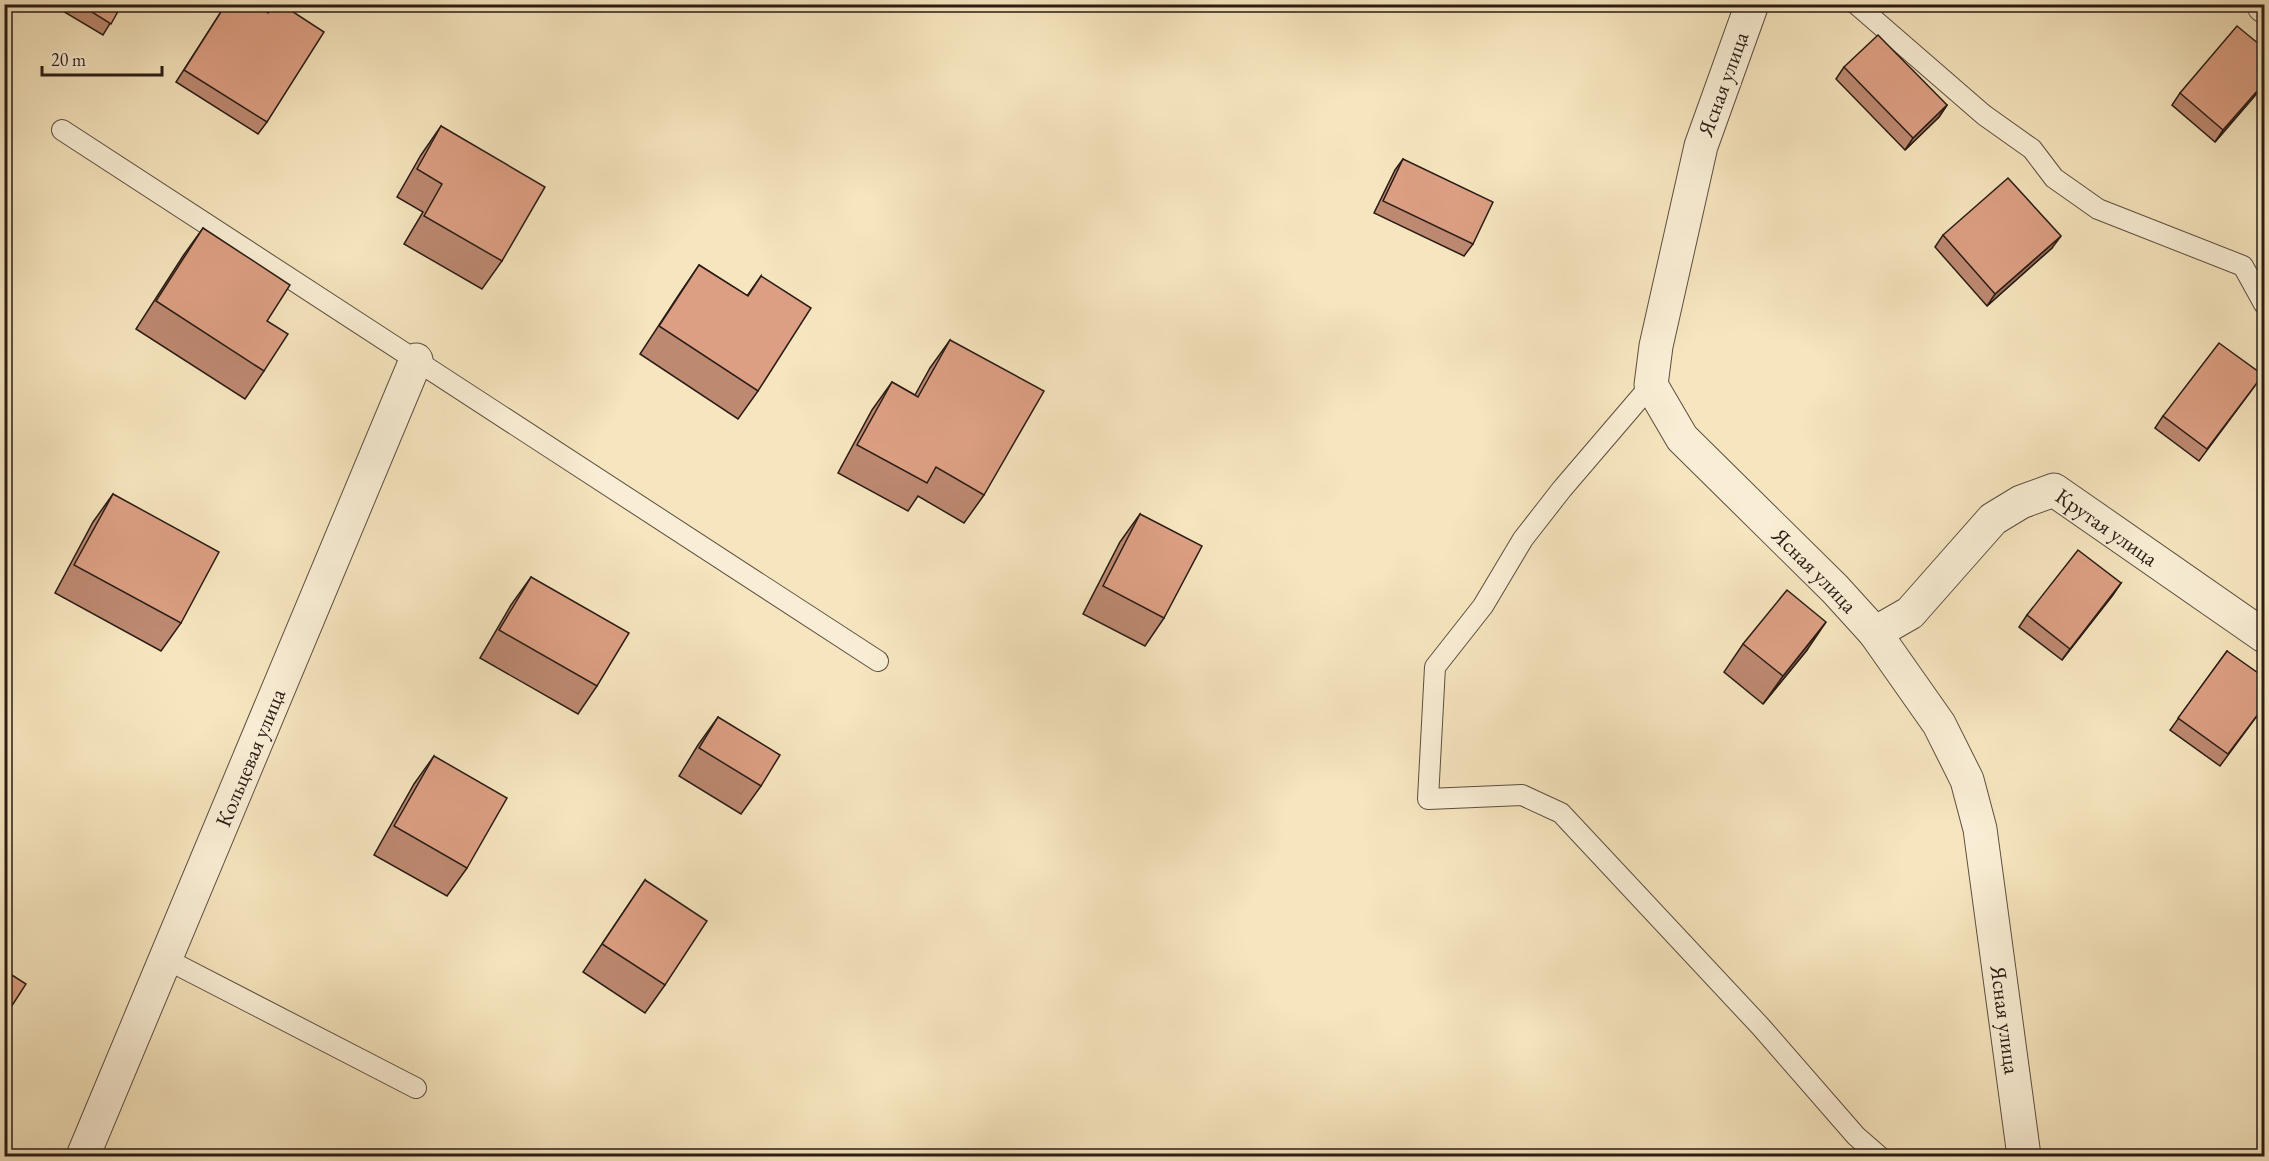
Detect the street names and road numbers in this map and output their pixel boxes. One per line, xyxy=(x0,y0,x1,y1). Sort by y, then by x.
street label: Ясная улица xyxy=(1690,28,1755,141)
street label: Крутая улица xyxy=(2050,481,2164,573)
street label: Ясная улица xyxy=(1766,520,1864,619)
street label: Кольцевая улица xyxy=(208,684,292,831)
street label: Ясная улица xyxy=(1984,963,2027,1076)

